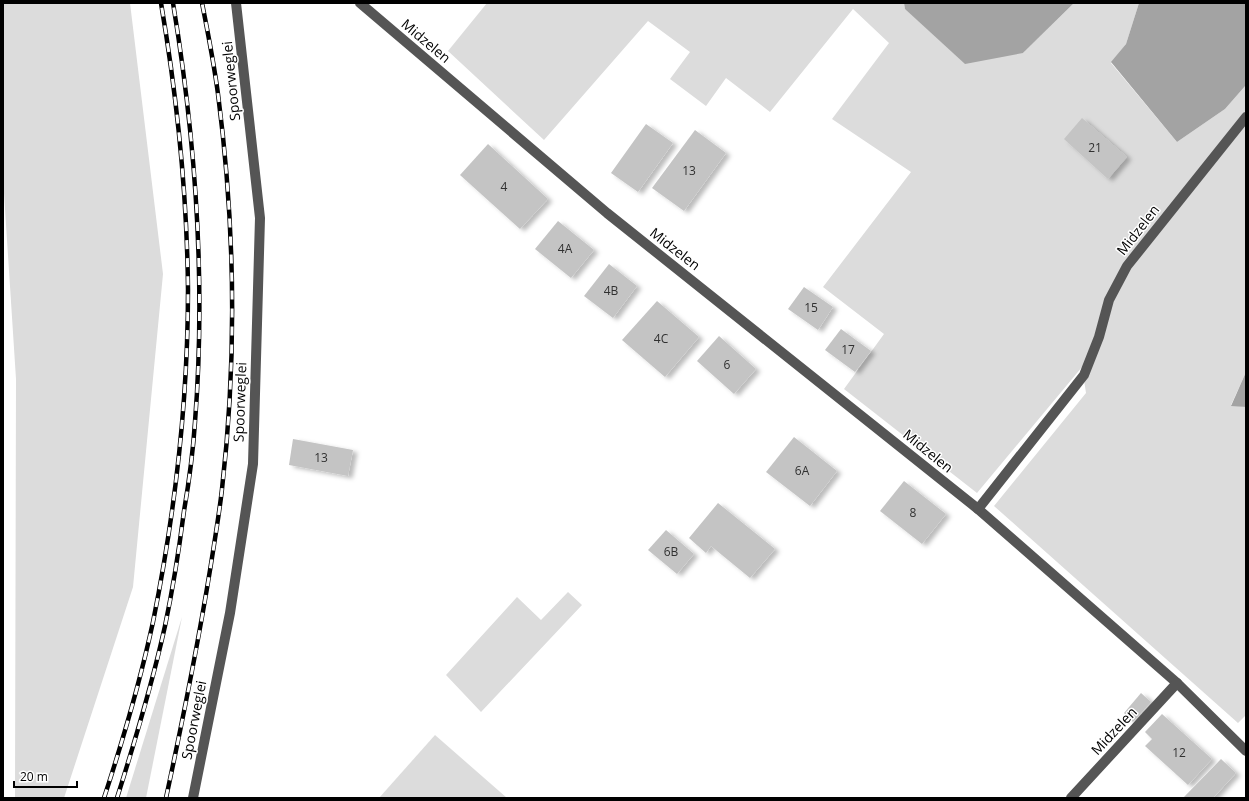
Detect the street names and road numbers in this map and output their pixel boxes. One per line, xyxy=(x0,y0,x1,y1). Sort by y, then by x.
street label: Midzelen xyxy=(398,14,455,67)
street label: Spoorweglei xyxy=(217,40,244,122)
street label: Midzelen xyxy=(1112,201,1163,259)
street label: Midzelen xyxy=(646,223,704,274)
street label: Spoorweglei xyxy=(229,362,250,442)
street label: Midzelen xyxy=(899,425,957,477)
street label: Spoorweglei xyxy=(177,679,210,761)
street label: Midzelen xyxy=(1087,703,1141,759)

